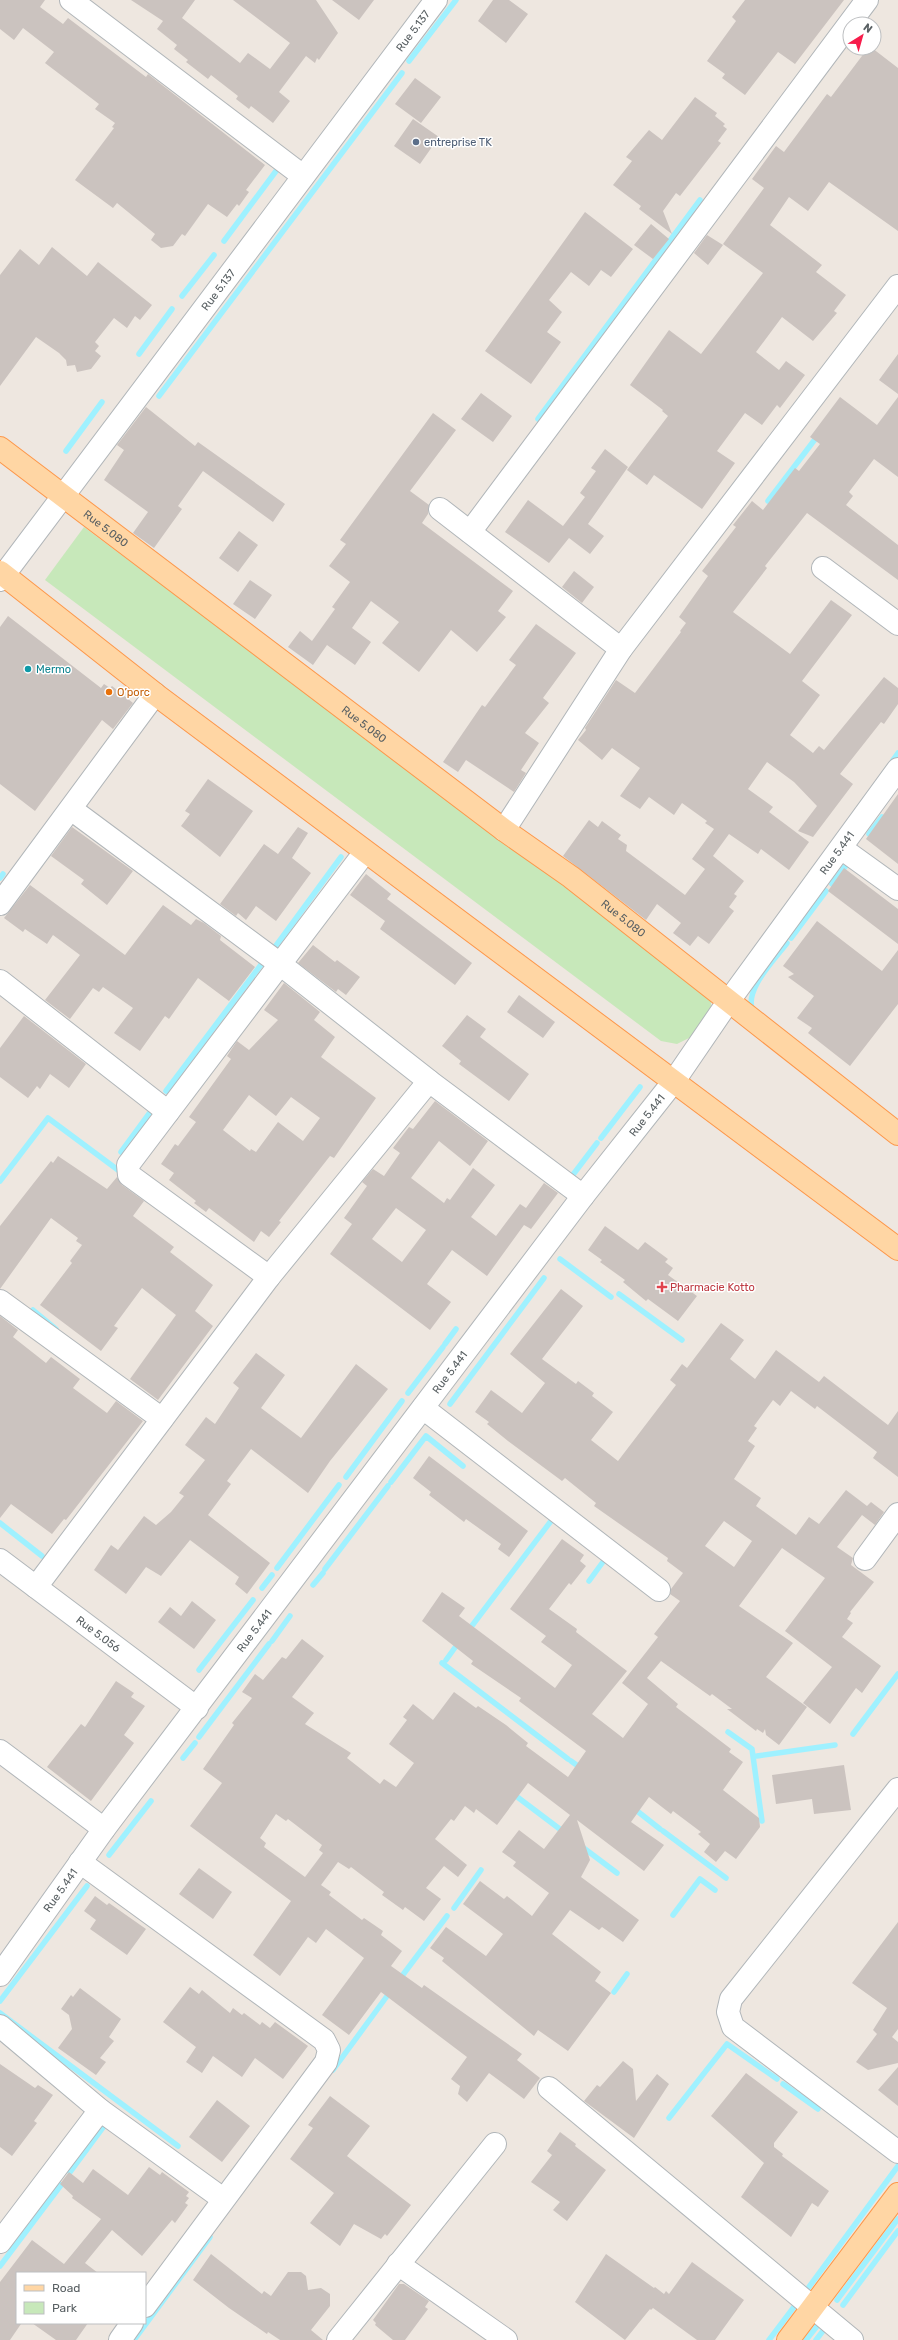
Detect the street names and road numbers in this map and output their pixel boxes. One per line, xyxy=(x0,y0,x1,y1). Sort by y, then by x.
street label: Rue 5.137 xyxy=(394,8,433,54)
street label: Rue 5.137 xyxy=(199,267,238,313)
street label: Rue 5.080 xyxy=(81,508,131,550)
street label: Rue 5.080 xyxy=(339,703,389,746)
street label: Rue 5.441 xyxy=(817,829,857,877)
street label: Rue 5.080 xyxy=(598,897,648,940)
street label: Rue 5.441 xyxy=(627,1092,668,1139)
street label: Rue 5.441 xyxy=(430,1349,470,1396)
street label: Rue 5.441 xyxy=(234,1607,275,1655)
street label: Rue 5.056 xyxy=(73,1613,123,1655)
street label: Rue 5.441 xyxy=(41,1866,81,1915)

